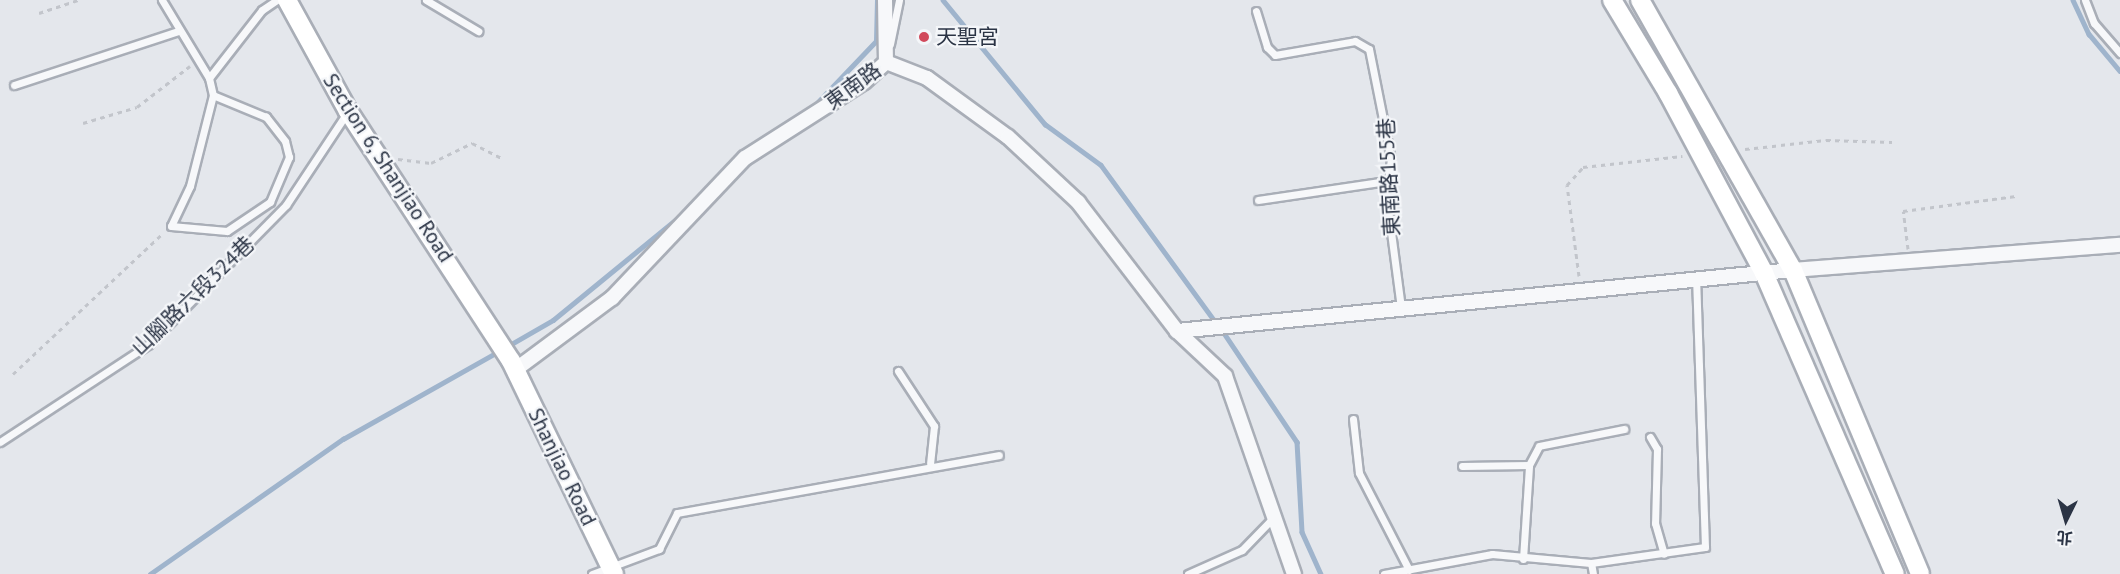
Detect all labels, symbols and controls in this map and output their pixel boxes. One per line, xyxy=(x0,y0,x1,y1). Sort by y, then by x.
place label: 天聖宮 xyxy=(936,24,999,50)
marker: 天聖宮 xyxy=(917,30,931,44)
street label: 東南路 xyxy=(820,57,886,115)
street label: Section 6, Shanjiao Road xyxy=(317,68,459,268)
street label: 東南路155巷 xyxy=(1373,117,1405,237)
street label: 山腳路六段324巷 xyxy=(127,231,259,361)
street label: Shanjiao Road xyxy=(523,404,601,530)
north arrow xyxy=(2036,490,2096,550)
text: 北 xyxy=(2056,527,2073,549)

